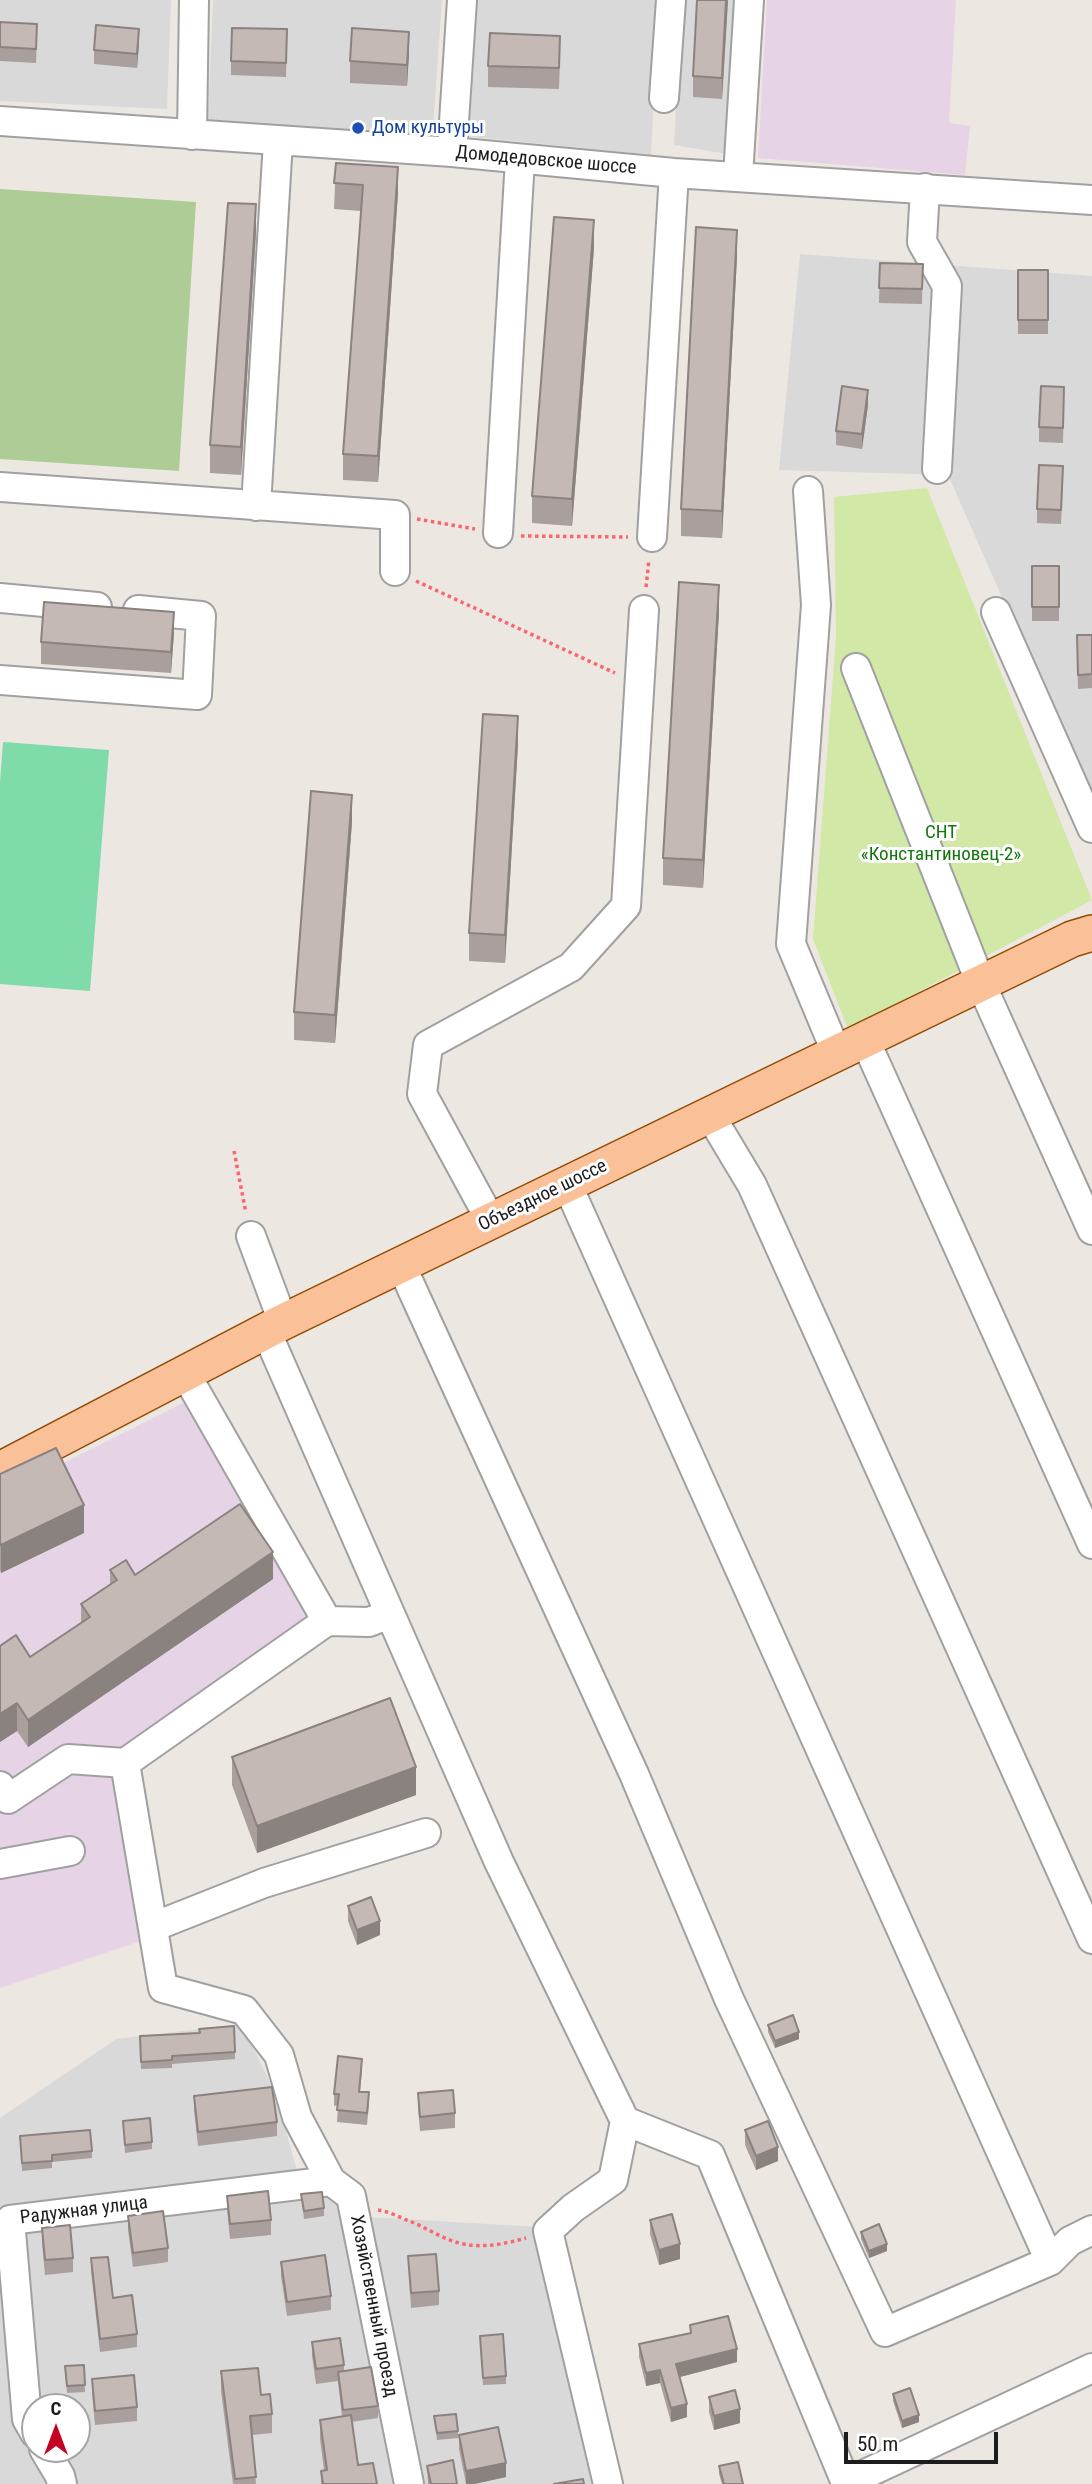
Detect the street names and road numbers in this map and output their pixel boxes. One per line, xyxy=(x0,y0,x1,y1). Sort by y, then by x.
street label: Домодедовское шоссе xyxy=(455,142,637,180)
street label: Объездное шоссе xyxy=(475,1155,611,1237)
street label: Радужная улица xyxy=(19,2192,149,2230)
street label: Хозяйственный проезд xyxy=(344,2213,402,2399)

